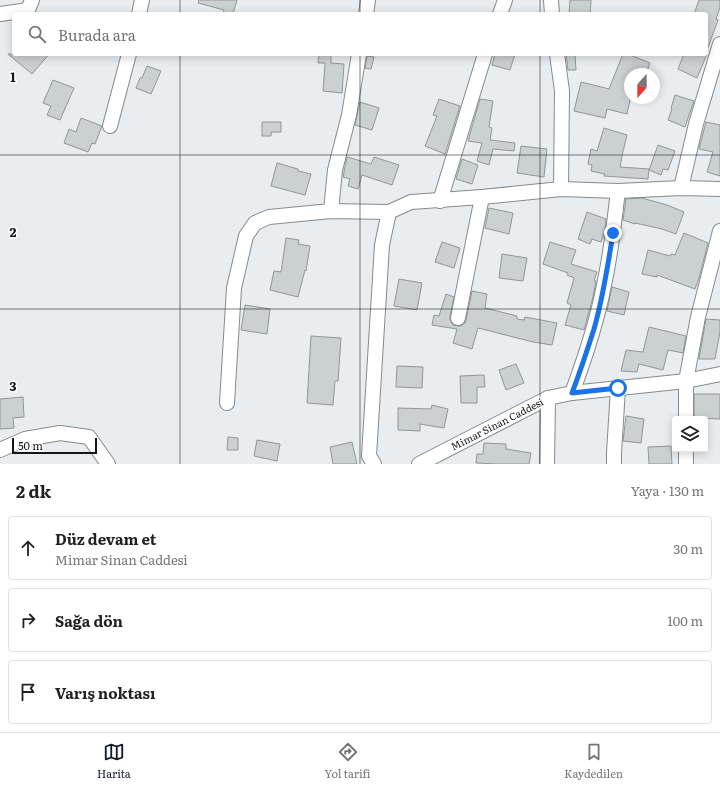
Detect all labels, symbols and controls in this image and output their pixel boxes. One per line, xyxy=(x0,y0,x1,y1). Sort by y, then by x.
search box xyxy=(12,12,708,56)
icon: search xyxy=(26,23,48,45)
text: Burada ara xyxy=(58,23,136,46)
text: 1 xyxy=(10,67,16,86)
north arrow xyxy=(624,68,660,104)
text: 2 xyxy=(10,222,17,241)
route end xyxy=(604,224,622,242)
text: 3 xyxy=(9,376,17,395)
route start xyxy=(609,379,627,397)
street label: Mimar Sinan Caddesi xyxy=(448,393,546,453)
map controls xyxy=(672,416,708,452)
button: layers xyxy=(672,416,708,452)
scale bar xyxy=(12,436,97,455)
text: 50 m xyxy=(18,437,43,453)
text: 2 dk xyxy=(16,478,51,503)
text: Yaya · 130 m xyxy=(631,481,704,500)
text: Düz devam et xyxy=(55,527,156,550)
icon: ahead xyxy=(17,537,39,559)
text: 30 m xyxy=(673,539,703,558)
text: Mimar Sinan Caddesi xyxy=(55,550,188,569)
icon: right xyxy=(17,609,39,631)
text: Sağa dön xyxy=(55,609,123,632)
text: 100 m xyxy=(667,611,703,630)
icon: arrive xyxy=(17,681,39,703)
text: Varış noktası xyxy=(55,681,155,704)
tab: Harita xyxy=(97,741,131,781)
tab: Yol tarifi xyxy=(325,741,371,781)
tab: Kaydedilen xyxy=(564,741,623,781)

